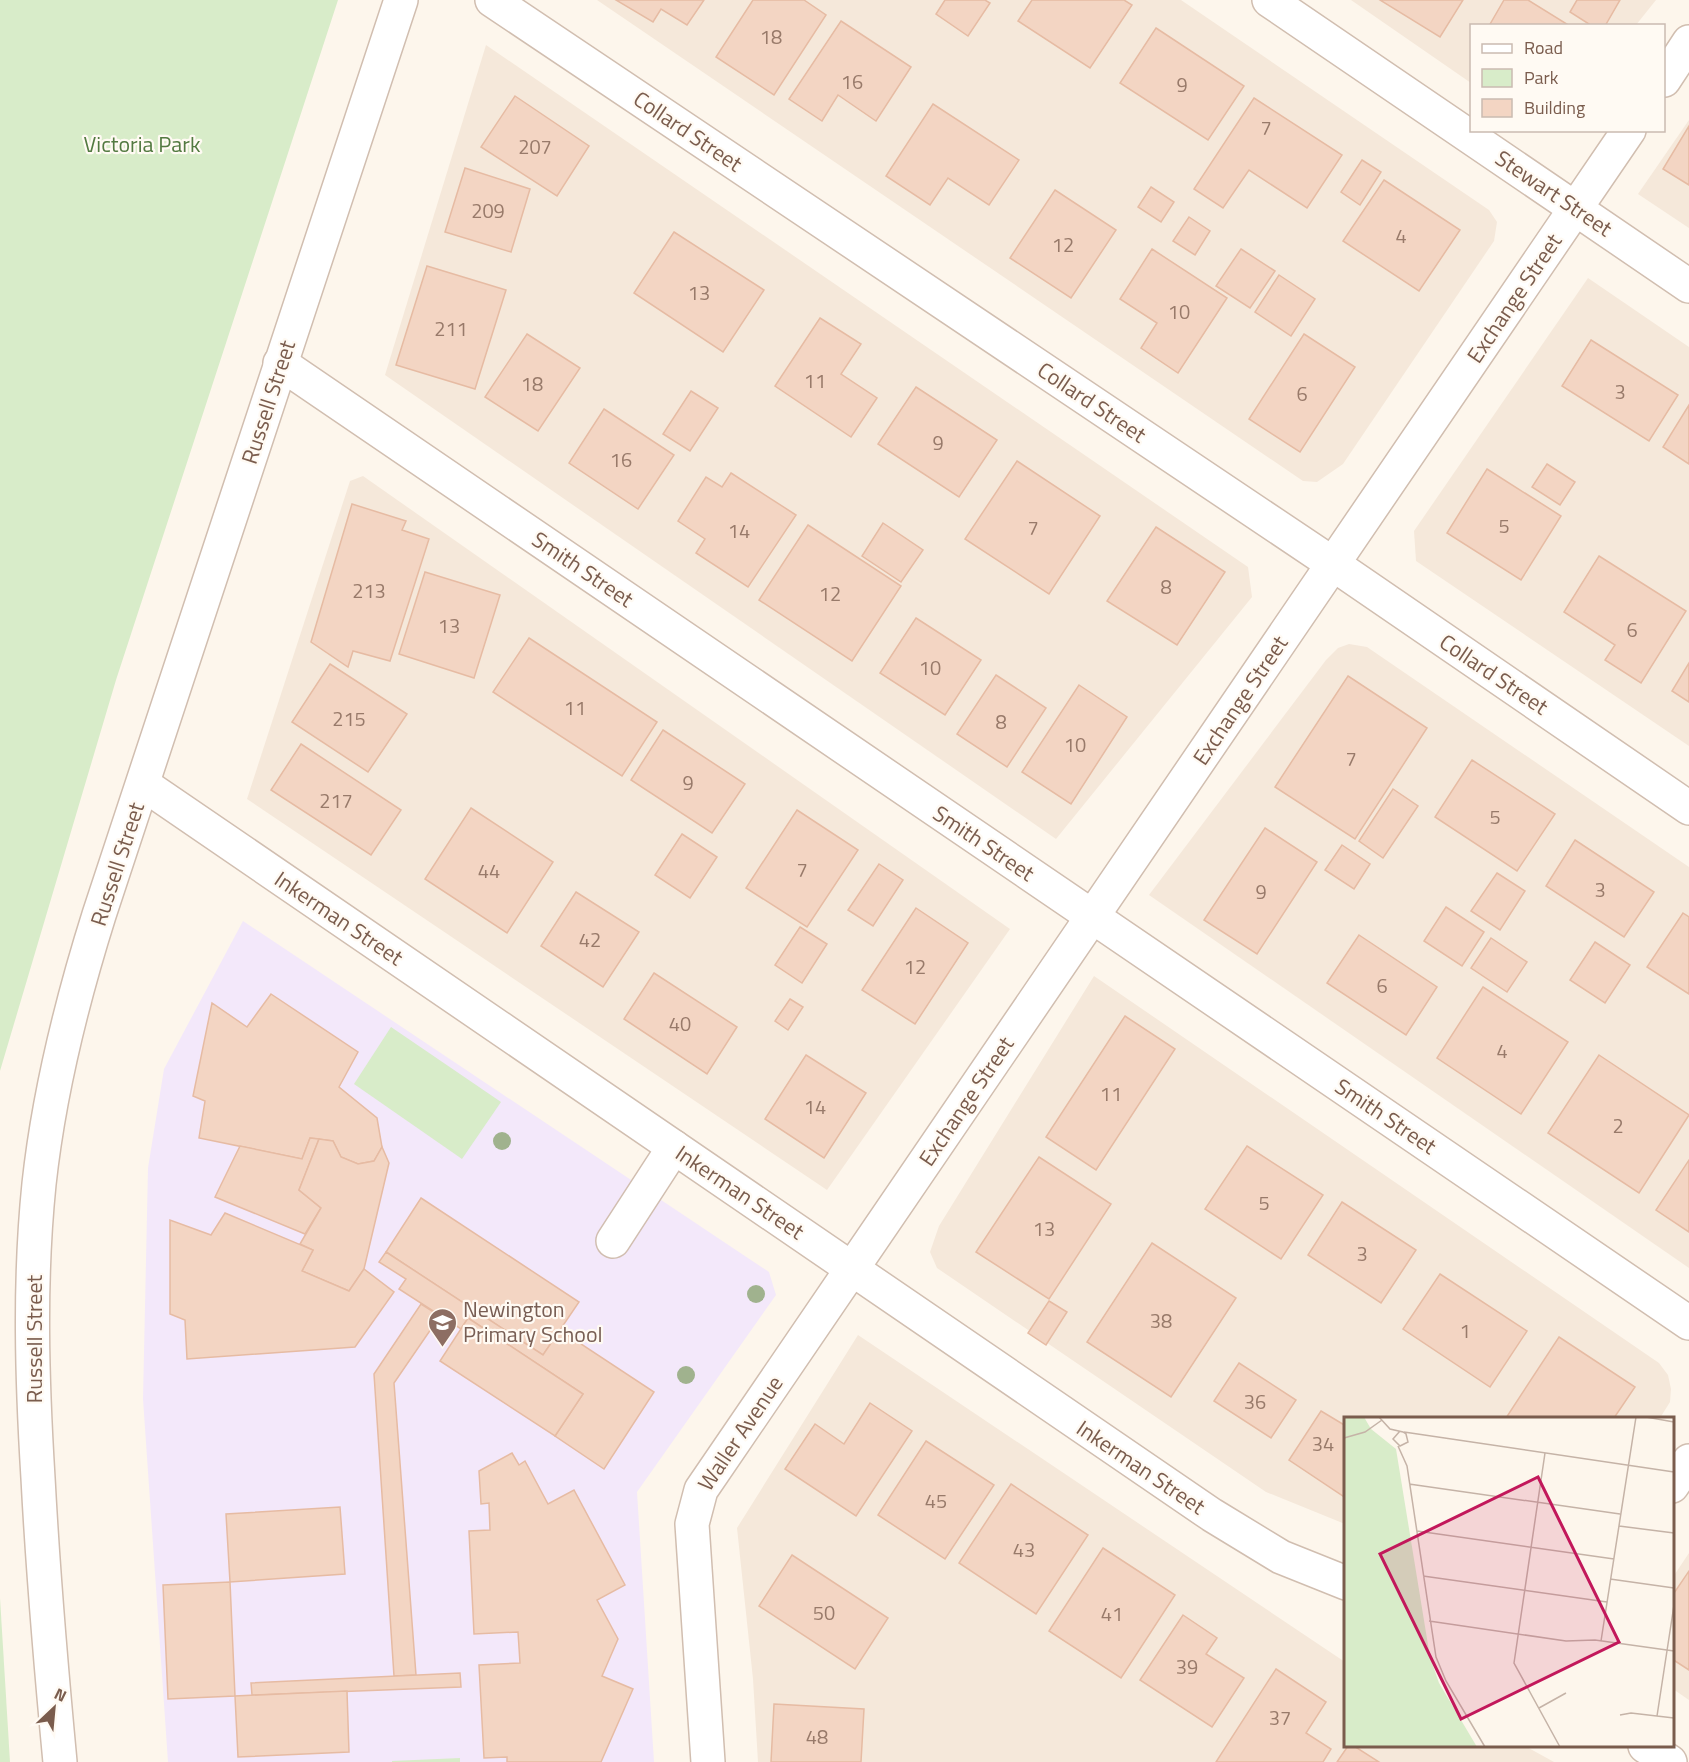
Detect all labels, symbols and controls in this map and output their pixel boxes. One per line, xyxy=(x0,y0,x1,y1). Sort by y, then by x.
house number: 18 xyxy=(760,21,782,52)
legend xyxy=(1470,24,1665,132)
text: Road xyxy=(1524,34,1563,61)
text: Park xyxy=(1524,64,1559,91)
house number: 16 xyxy=(841,66,863,97)
house number: 9 xyxy=(1176,69,1188,100)
street label: Collard Street xyxy=(627,82,750,180)
text: Building xyxy=(1524,94,1585,121)
house number: 7 xyxy=(1260,112,1272,143)
park label: Victoria Park xyxy=(84,127,201,161)
house number: 207 xyxy=(518,131,552,162)
street label: Stewart Street xyxy=(1489,141,1620,245)
house number: 209 xyxy=(471,195,505,226)
house number: 4 xyxy=(1395,220,1407,251)
street label: Exchange Street xyxy=(1458,226,1570,370)
house number: 12 xyxy=(1052,229,1074,260)
house number: 13 xyxy=(688,277,710,308)
house number: 10 xyxy=(1168,296,1190,327)
house number: 211 xyxy=(434,313,468,344)
street label: Russell Street xyxy=(232,335,304,468)
street label: Collard Street xyxy=(1031,353,1154,451)
house number: 11 xyxy=(804,365,826,396)
house number: 18 xyxy=(521,368,543,399)
house number: 3 xyxy=(1614,376,1626,407)
house number: 6 xyxy=(1296,378,1308,409)
house number: 9 xyxy=(932,427,944,458)
house number: 16 xyxy=(610,444,632,475)
house number: 5 xyxy=(1498,510,1510,541)
house number: 7 xyxy=(1027,512,1039,543)
house number: 14 xyxy=(728,515,750,546)
street label: Smith Street xyxy=(525,522,641,616)
house number: 8 xyxy=(1160,571,1172,602)
house number: 213 xyxy=(352,575,386,606)
house number: 12 xyxy=(819,578,841,609)
house number: 13 xyxy=(438,610,460,641)
house number: 6 xyxy=(1626,614,1638,645)
street label: Collard Street xyxy=(1433,625,1556,723)
street label: Exchange Street xyxy=(1184,628,1296,772)
house number: 10 xyxy=(919,652,941,683)
house number: 11 xyxy=(564,692,586,723)
house number: 215 xyxy=(332,703,366,734)
house number: 8 xyxy=(995,706,1007,737)
house number: 10 xyxy=(1064,729,1086,760)
house number: 7 xyxy=(1345,743,1357,774)
house number: 9 xyxy=(682,767,694,798)
house number: 217 xyxy=(319,785,353,816)
street label: Smith Street xyxy=(926,796,1042,890)
street label: Russell Street xyxy=(81,797,153,930)
house number: 5 xyxy=(1489,801,1501,832)
house number: 7 xyxy=(796,854,808,885)
house number: 44 xyxy=(478,855,500,886)
street label: Inkerman Street xyxy=(268,862,410,974)
house number: 3 xyxy=(1594,874,1606,905)
house number: 9 xyxy=(1255,876,1267,907)
house number: 42 xyxy=(579,924,601,955)
house number: 12 xyxy=(904,951,926,982)
house number: 6 xyxy=(1376,970,1388,1001)
house number: 40 xyxy=(669,1008,691,1039)
street label: Exchange Street xyxy=(910,1029,1022,1173)
house number: 4 xyxy=(1496,1035,1508,1066)
street label: Smith Street xyxy=(1328,1069,1444,1163)
house number: 11 xyxy=(1100,1078,1122,1109)
house number: 14 xyxy=(804,1091,826,1122)
house number: 2 xyxy=(1612,1110,1624,1141)
street label: Inkerman Street xyxy=(669,1136,811,1248)
house number: 5 xyxy=(1258,1187,1270,1218)
house number: 13 xyxy=(1033,1213,1055,1244)
house number: 3 xyxy=(1356,1238,1368,1269)
street label: Russell Street xyxy=(17,1274,51,1403)
place label: Newington Primary School xyxy=(463,1292,603,1351)
house number: 38 xyxy=(1150,1305,1172,1336)
school or university icon: Newington Primary School xyxy=(426,1306,458,1348)
house number: 1 xyxy=(1459,1315,1471,1346)
street label: Waller Avenue xyxy=(689,1368,791,1498)
house number: 36 xyxy=(1244,1386,1266,1417)
street label: Inkerman Street xyxy=(1070,1411,1212,1523)
inset map xyxy=(1344,1417,1674,1747)
house number: 34 xyxy=(1312,1428,1334,1459)
house number: 45 xyxy=(925,1485,947,1516)
house number: 43 xyxy=(1013,1534,1035,1565)
house number: 50 xyxy=(813,1597,835,1628)
house number: 41 xyxy=(1101,1598,1123,1629)
house number: 39 xyxy=(1176,1651,1198,1682)
north arrow xyxy=(24,1678,84,1738)
text: N xyxy=(50,1681,71,1708)
house number: 37 xyxy=(1269,1702,1291,1733)
house number: 48 xyxy=(806,1721,828,1752)

